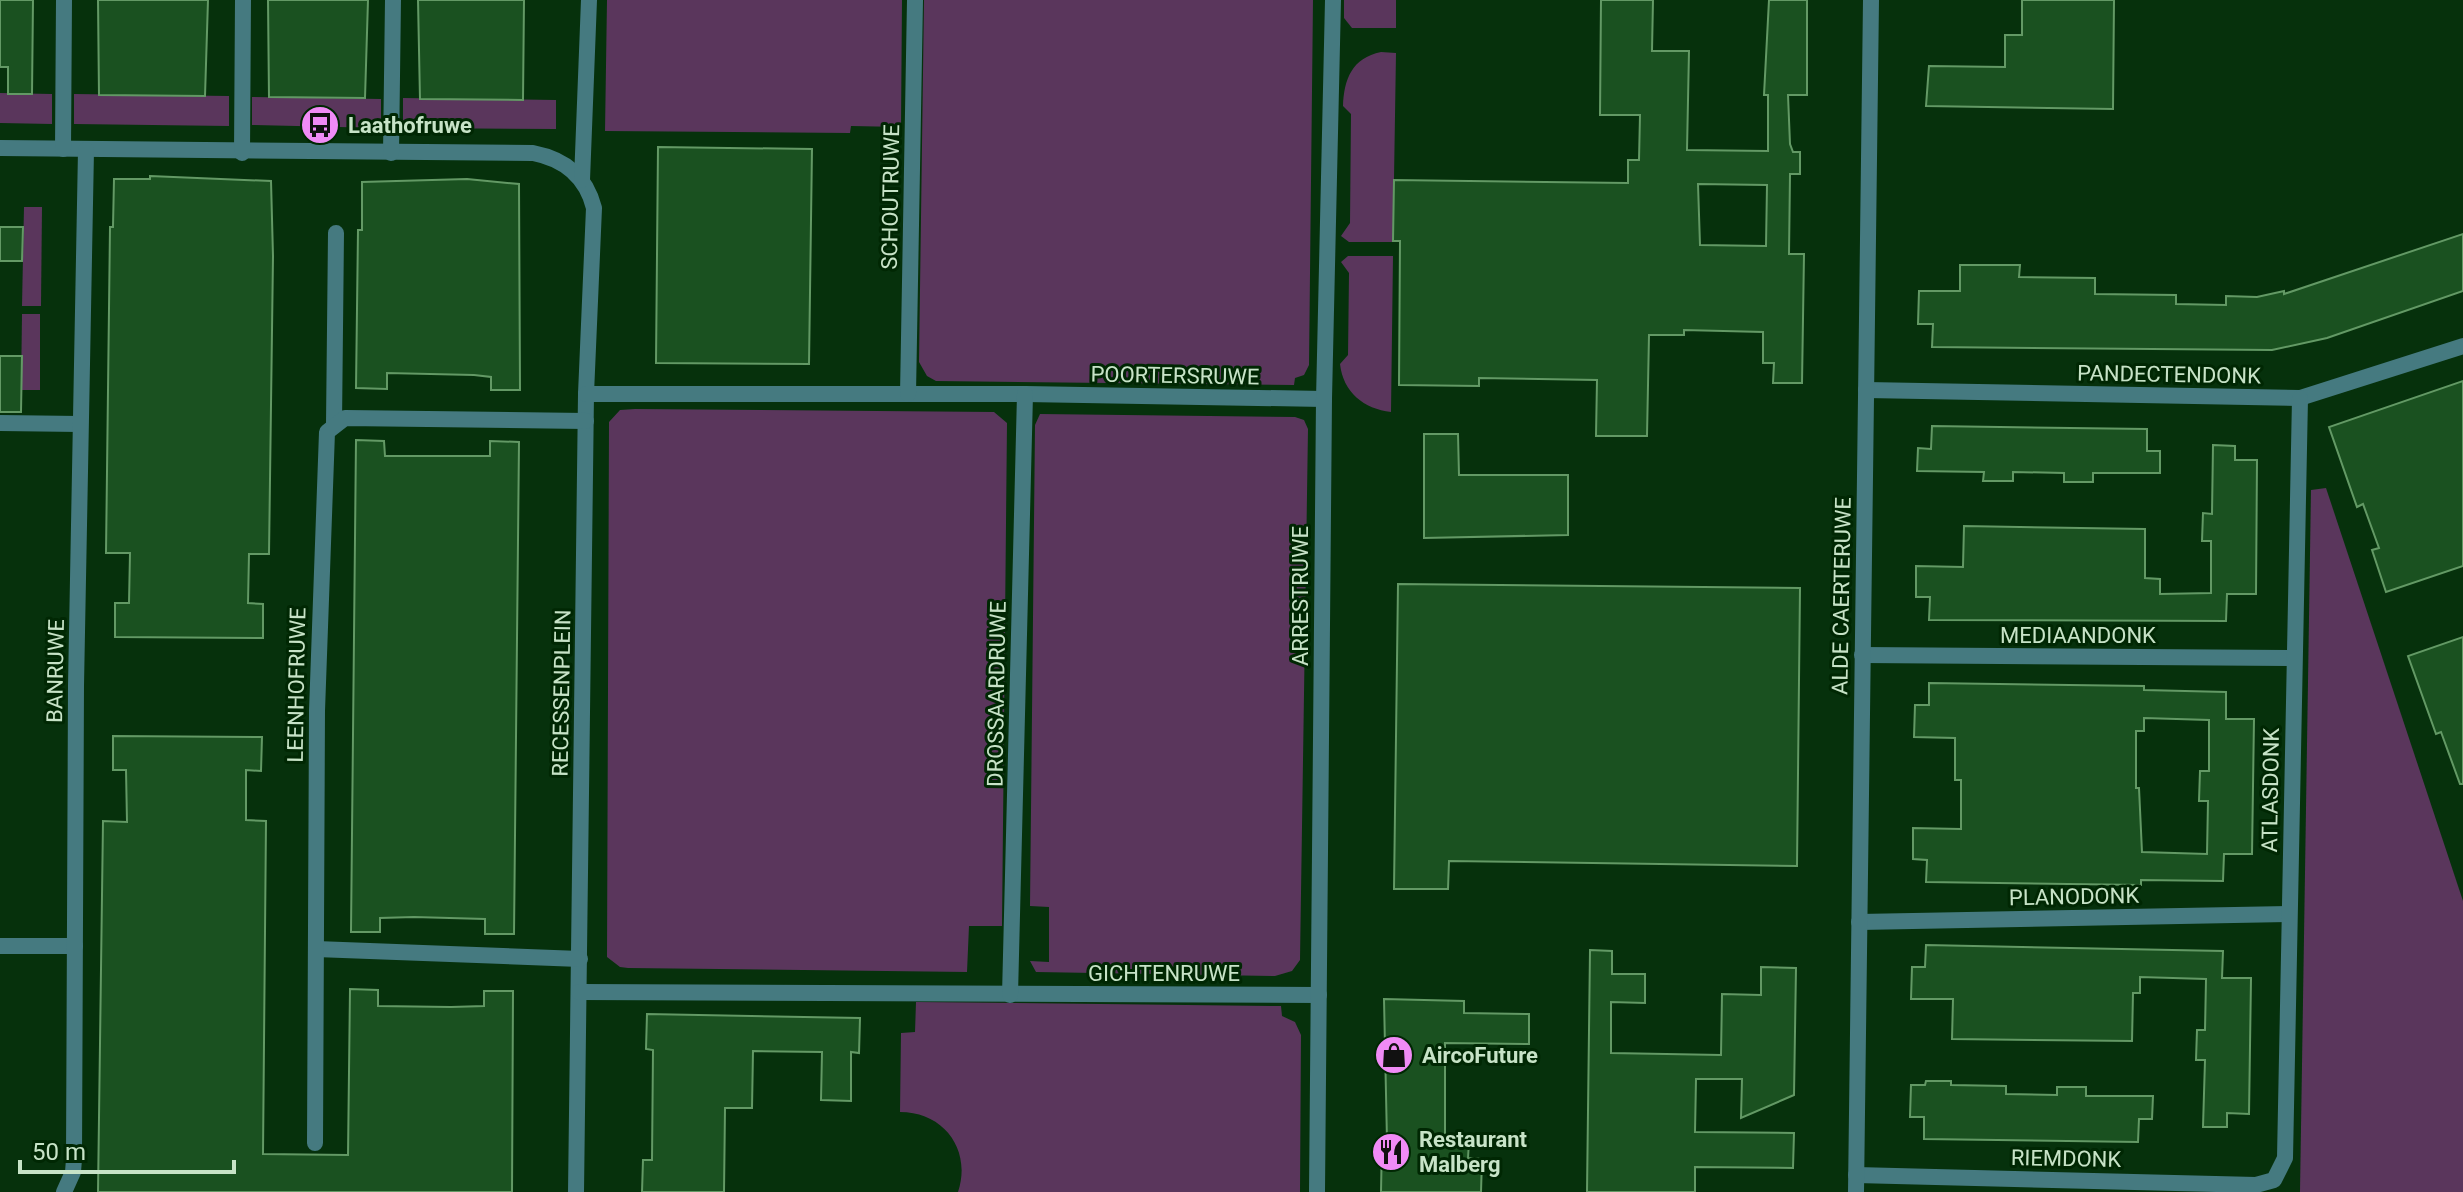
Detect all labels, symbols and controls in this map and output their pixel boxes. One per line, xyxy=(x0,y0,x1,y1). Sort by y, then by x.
bus stop icon: Laathofruwe xyxy=(299,104,341,146)
place label: Laathofruwe xyxy=(348,113,472,138)
street label: SCHOUTRUWE xyxy=(877,124,904,270)
street label: PANDECTENDONK xyxy=(2077,360,2261,389)
street label: POORTERSRUWE xyxy=(1090,362,1260,389)
street label: ALDE CAERTERUWE xyxy=(1827,497,1856,695)
street label: ARRESTRUWE xyxy=(1288,526,1313,666)
street label: DROSSAARDRUWE xyxy=(982,601,1011,787)
street label: LEENHOFRUWE xyxy=(283,607,310,763)
street label: RECESSENPLEIN xyxy=(548,609,575,777)
street label: BANRUWE xyxy=(42,619,69,723)
street label: MEDIAANDONK xyxy=(2000,623,2156,648)
street label: ATLASDONK xyxy=(2257,727,2284,853)
street label: PLANODONK xyxy=(2009,883,2140,910)
street label: GICHTENRUWE xyxy=(1088,961,1240,986)
shop icon: AircoFuture xyxy=(1373,1034,1415,1076)
place label: AircoFuture xyxy=(1422,1043,1538,1068)
scale bar xyxy=(20,1124,234,1174)
place label: Restaurant Malberg xyxy=(1419,1127,1528,1177)
restaurant icon: Restaurant Malberg xyxy=(1370,1131,1412,1173)
text: 50 m xyxy=(32,1138,86,1166)
street label: RIEMDONK xyxy=(2011,1145,2122,1172)

